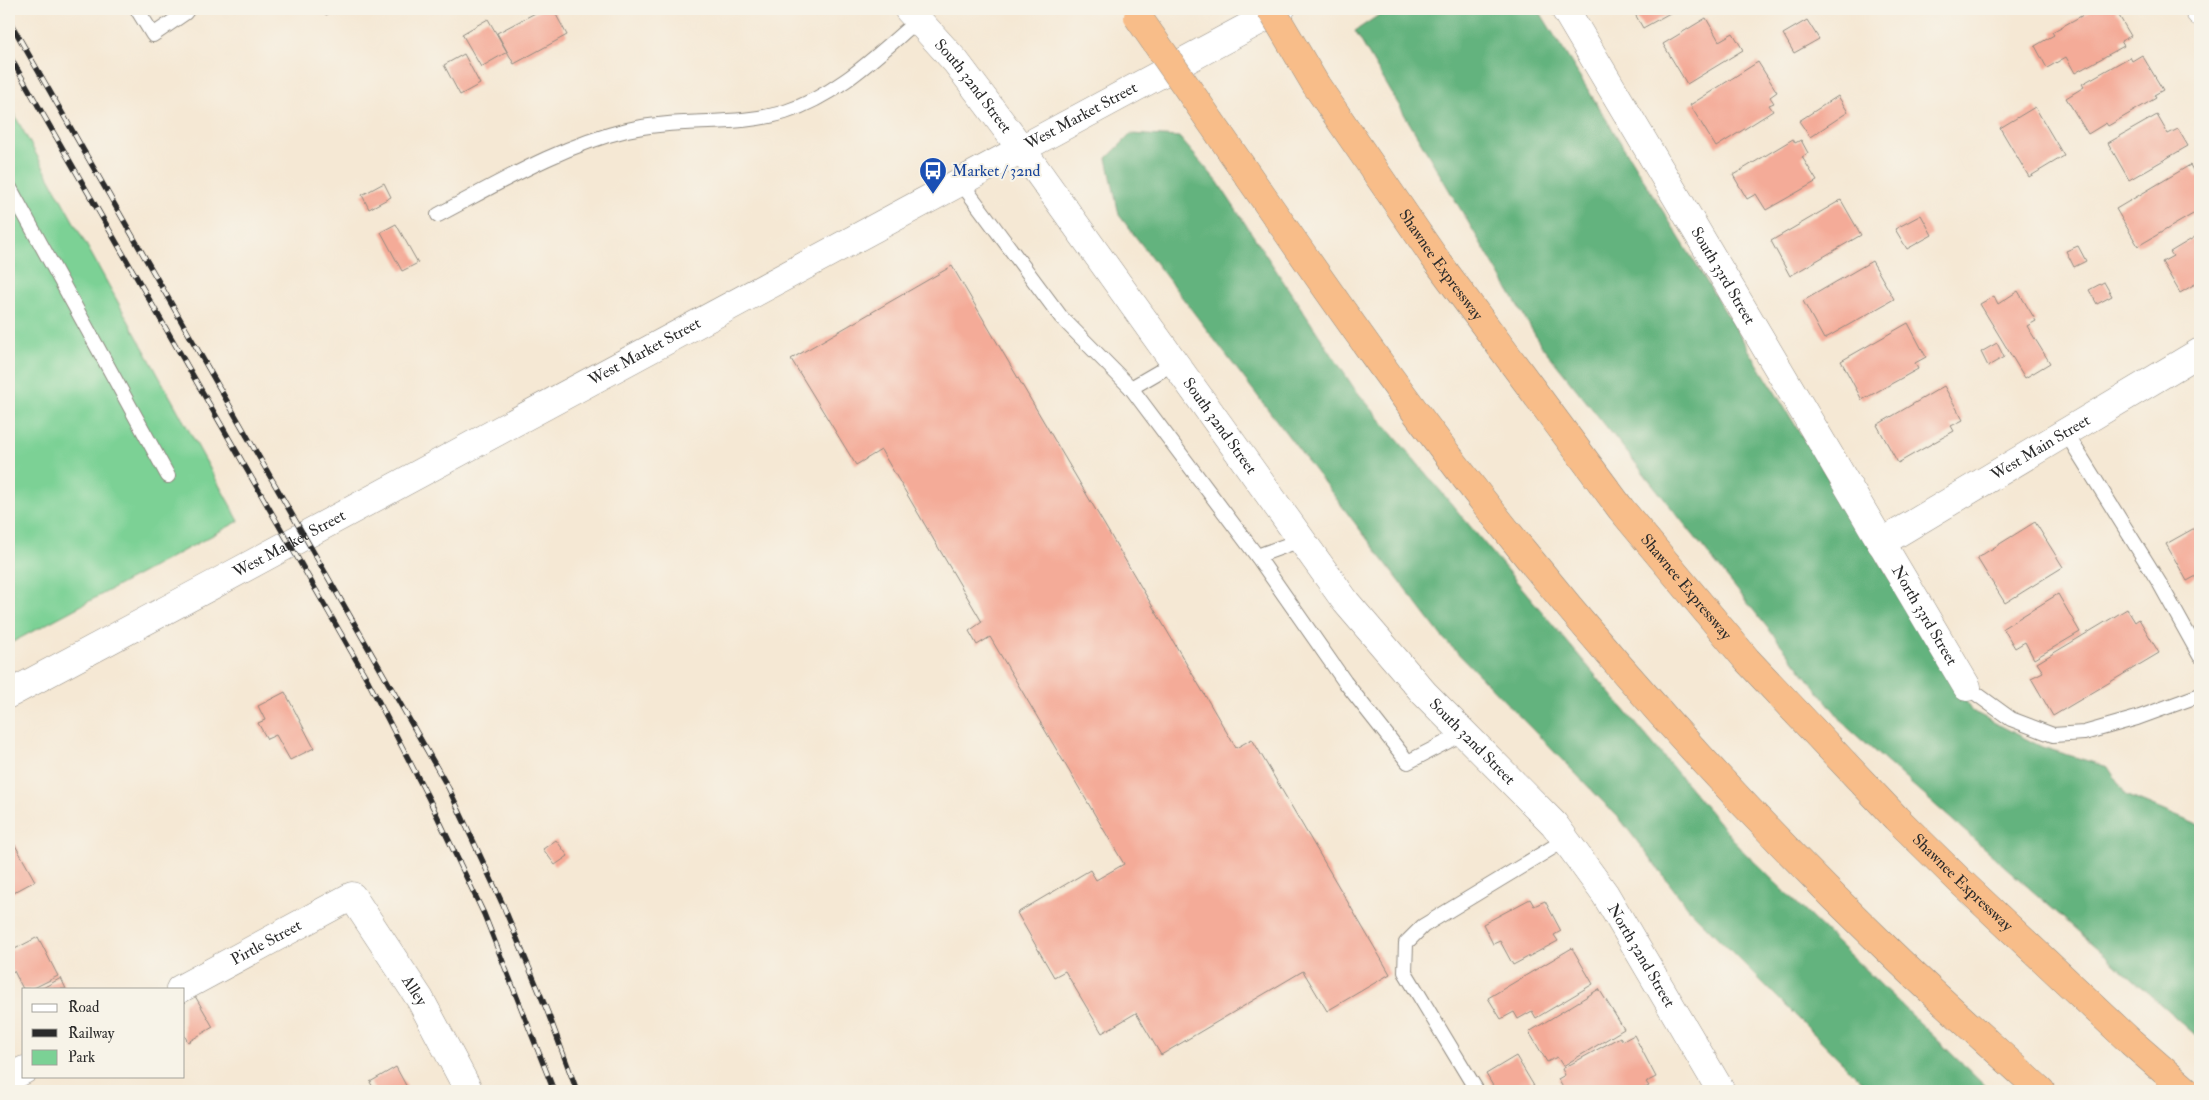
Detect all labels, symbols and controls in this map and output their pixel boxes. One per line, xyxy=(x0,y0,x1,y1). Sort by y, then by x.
street label: South 32nd Street xyxy=(930,35,1016,137)
street label: West Market Street xyxy=(1020,78,1141,155)
bus stop icon: Market / 32nd xyxy=(918,156,948,195)
place label: Market / 32nd xyxy=(952,161,1041,181)
street label: Shawnee Expressway xyxy=(1394,205,1488,325)
street label: South 33rd Street xyxy=(1687,223,1760,328)
street label: West Market Street xyxy=(584,313,704,391)
street label: South 32nd Street xyxy=(1178,374,1261,478)
street label: West Main Street xyxy=(1987,410,2094,485)
street label: West Market Street xyxy=(229,505,349,583)
street label: Shawnee Expressway xyxy=(1636,530,1737,645)
street label: North 33rd Street xyxy=(1887,562,1962,669)
street label: South 32nd Street xyxy=(1425,694,1520,789)
street label: Shawnee Expressway xyxy=(1908,830,2018,936)
street label: North 32nd Street xyxy=(1603,900,1679,1011)
street label: Pirtle Street xyxy=(227,915,305,970)
street label: Alley xyxy=(397,971,432,1010)
legend xyxy=(22,988,185,1078)
text: Road xyxy=(68,998,100,1017)
text: Railway xyxy=(68,1024,115,1043)
text: Park xyxy=(68,1048,95,1067)

